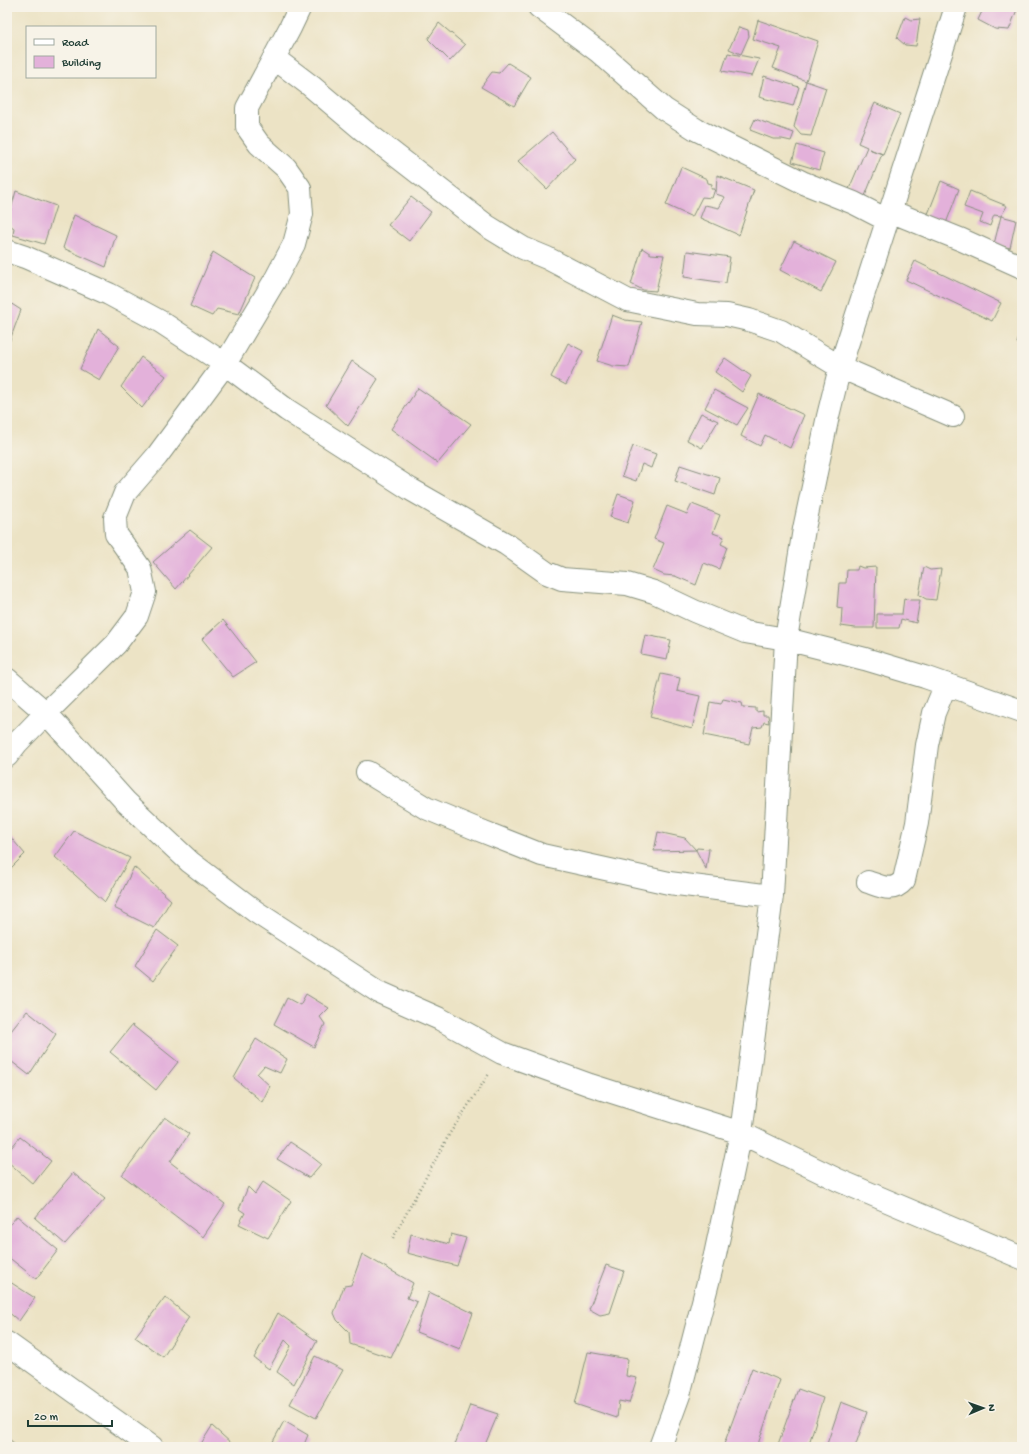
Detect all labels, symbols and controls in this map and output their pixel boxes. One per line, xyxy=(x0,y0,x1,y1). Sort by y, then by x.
legend xyxy=(26,26,156,78)
text: Road xyxy=(62,37,89,51)
text: Building xyxy=(61,57,101,71)
north arrow xyxy=(963,1388,1003,1428)
scale bar xyxy=(28,1402,112,1428)
text: N xyxy=(985,1404,997,1412)
text: 20 m xyxy=(34,1411,59,1425)

